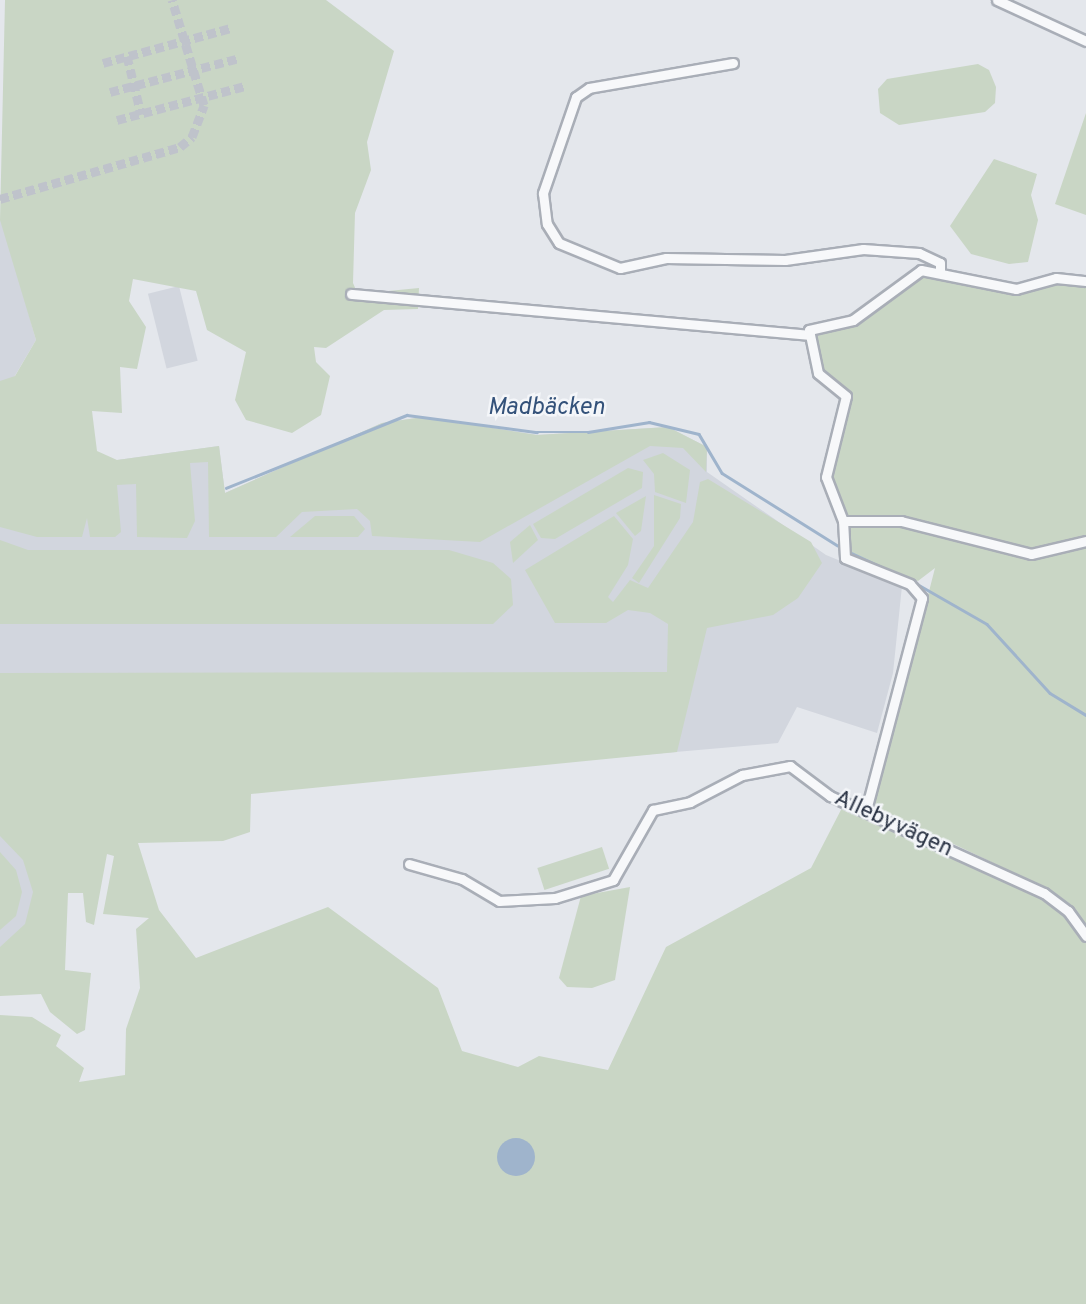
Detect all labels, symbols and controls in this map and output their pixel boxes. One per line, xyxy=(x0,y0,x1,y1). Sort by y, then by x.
water label: Madbäcken xyxy=(487,395,605,423)
street label: Allebyvägen xyxy=(829,786,957,864)

